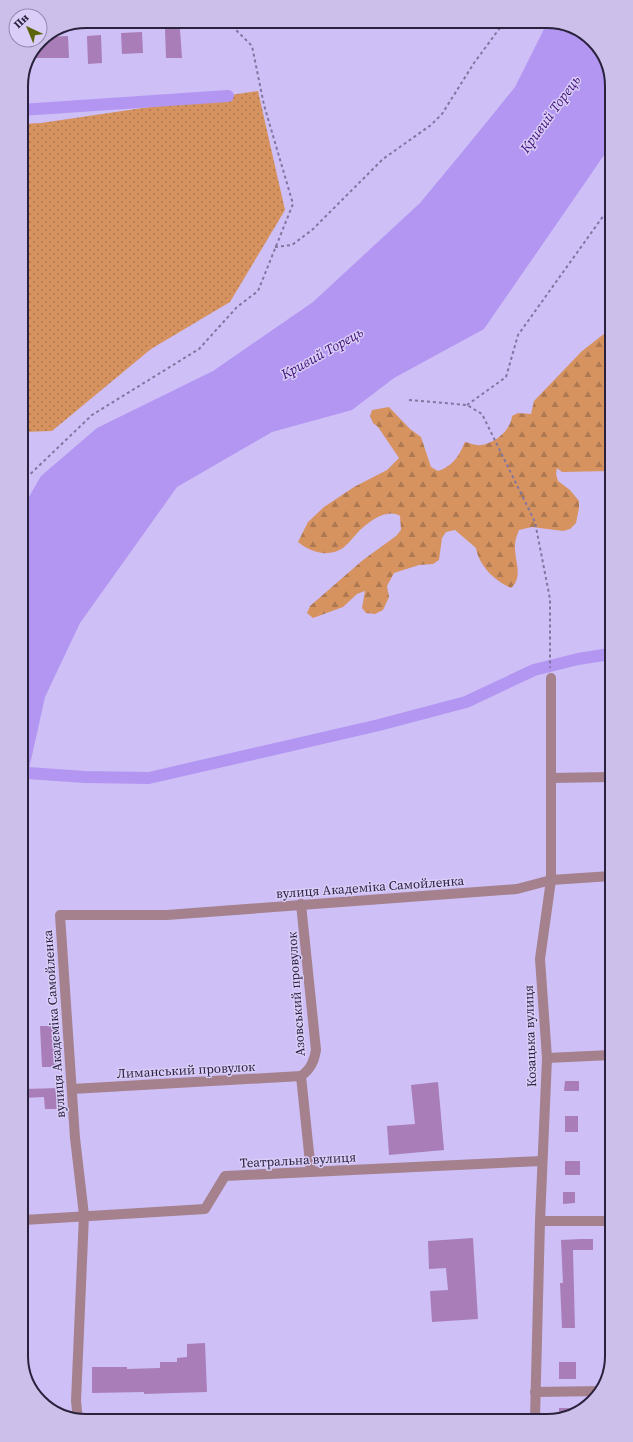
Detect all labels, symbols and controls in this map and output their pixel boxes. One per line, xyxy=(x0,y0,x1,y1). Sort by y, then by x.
north arrow xyxy=(8,8,48,48)
text: Пн xyxy=(11,10,32,32)
water label: Кривий Торець xyxy=(514,71,585,158)
water label: Кривий Торець xyxy=(276,322,367,384)
street label: вулиця Академіка Самойленка xyxy=(275,872,465,902)
street label: вулиця Академіка Самойленка xyxy=(39,929,69,1119)
street label: Азовський провулок xyxy=(283,931,309,1057)
street label: Козацька вулиця xyxy=(520,985,540,1087)
street label: Лиманський провулок xyxy=(116,1058,256,1082)
street label: Театральна вулиця xyxy=(239,1148,357,1172)

